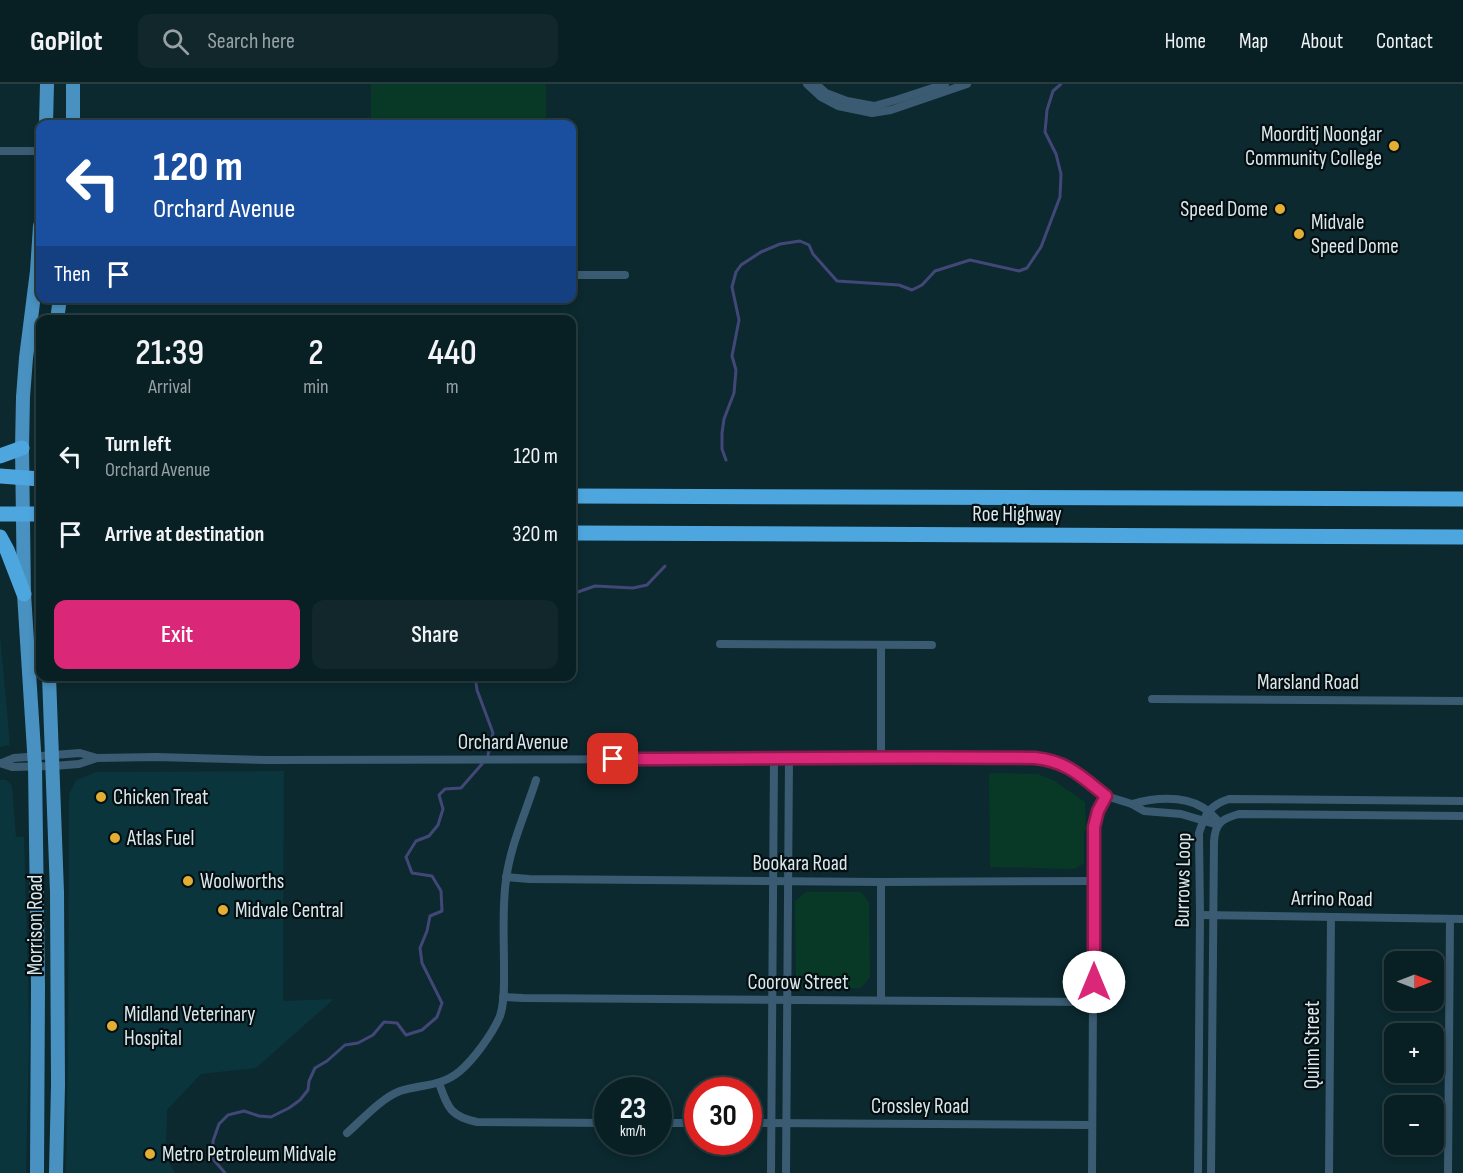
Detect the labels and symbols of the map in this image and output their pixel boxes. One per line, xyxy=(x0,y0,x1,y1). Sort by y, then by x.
place label: Moorditj Noongar Community College xyxy=(1245,122,1382,171)
marker: Moorditj Noongar Community College xyxy=(1387,139,1401,153)
place label: Speed Dome xyxy=(1180,197,1268,222)
marker: Speed Dome xyxy=(1273,202,1287,216)
place label: Midvale Speed Dome xyxy=(1311,210,1399,259)
marker: Midvale Speed Dome xyxy=(1292,227,1306,241)
street label: Roe Highway xyxy=(972,502,1062,527)
street label: Marsland Road xyxy=(1257,670,1359,695)
street label: Orchard Avenue xyxy=(458,730,568,755)
pin xyxy=(587,733,638,784)
place label: Chicken Treat xyxy=(113,785,209,810)
marker: Chicken Treat xyxy=(94,790,108,804)
place label: Atlas Fuel xyxy=(126,826,194,851)
marker: Atlas Fuel xyxy=(108,831,122,845)
street label: Burrows Loop xyxy=(1170,832,1196,928)
street label: Bookara Road xyxy=(753,851,847,876)
place label: Woolworths xyxy=(200,869,284,894)
marker: Woolworths xyxy=(181,874,195,888)
street label: Morrison Road xyxy=(23,875,48,975)
street label: Arrino Road xyxy=(1290,886,1373,912)
place label: Midvale Central xyxy=(235,898,343,923)
marker: Midvale Central xyxy=(216,903,230,917)
position arrow xyxy=(1062,950,1126,1014)
north arrow xyxy=(1384,951,1444,1011)
street label: Coorow Street xyxy=(747,970,849,995)
street label: Quinn Street xyxy=(1300,1001,1325,1089)
place label: Midland Veterinary Hospital xyxy=(124,1002,255,1051)
marker: Midland Veterinary Hospital xyxy=(105,1019,119,1033)
speed limit sign: 30 xyxy=(684,1077,762,1155)
street label: Crossley Road xyxy=(871,1094,969,1119)
place label: Metro Petroleum Midvale xyxy=(162,1142,336,1167)
marker: Metro Petroleum Midvale xyxy=(143,1147,157,1161)

